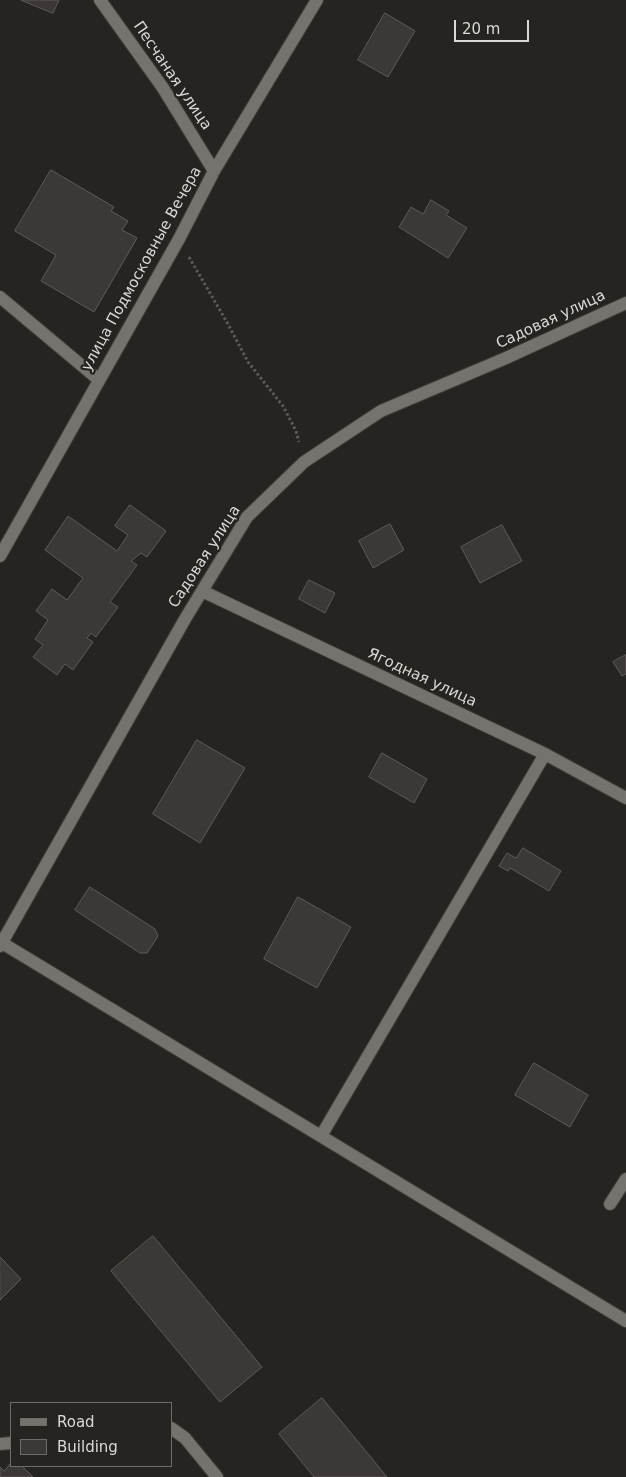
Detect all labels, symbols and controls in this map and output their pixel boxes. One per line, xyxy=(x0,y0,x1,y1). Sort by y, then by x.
scale bar xyxy=(456,10,531,42)
street label: Песчаная улица xyxy=(129,18,215,134)
text: 20 m xyxy=(462,20,500,38)
street label: улица Подмосковные Вечера xyxy=(78,164,206,374)
street label: Садовая улица xyxy=(493,287,609,353)
street label: Садовая улица xyxy=(165,502,245,612)
street label: Ягодная улица xyxy=(365,645,479,711)
legend xyxy=(10,1402,172,1467)
text: Road xyxy=(57,1413,95,1431)
text: Building xyxy=(57,1438,118,1456)

